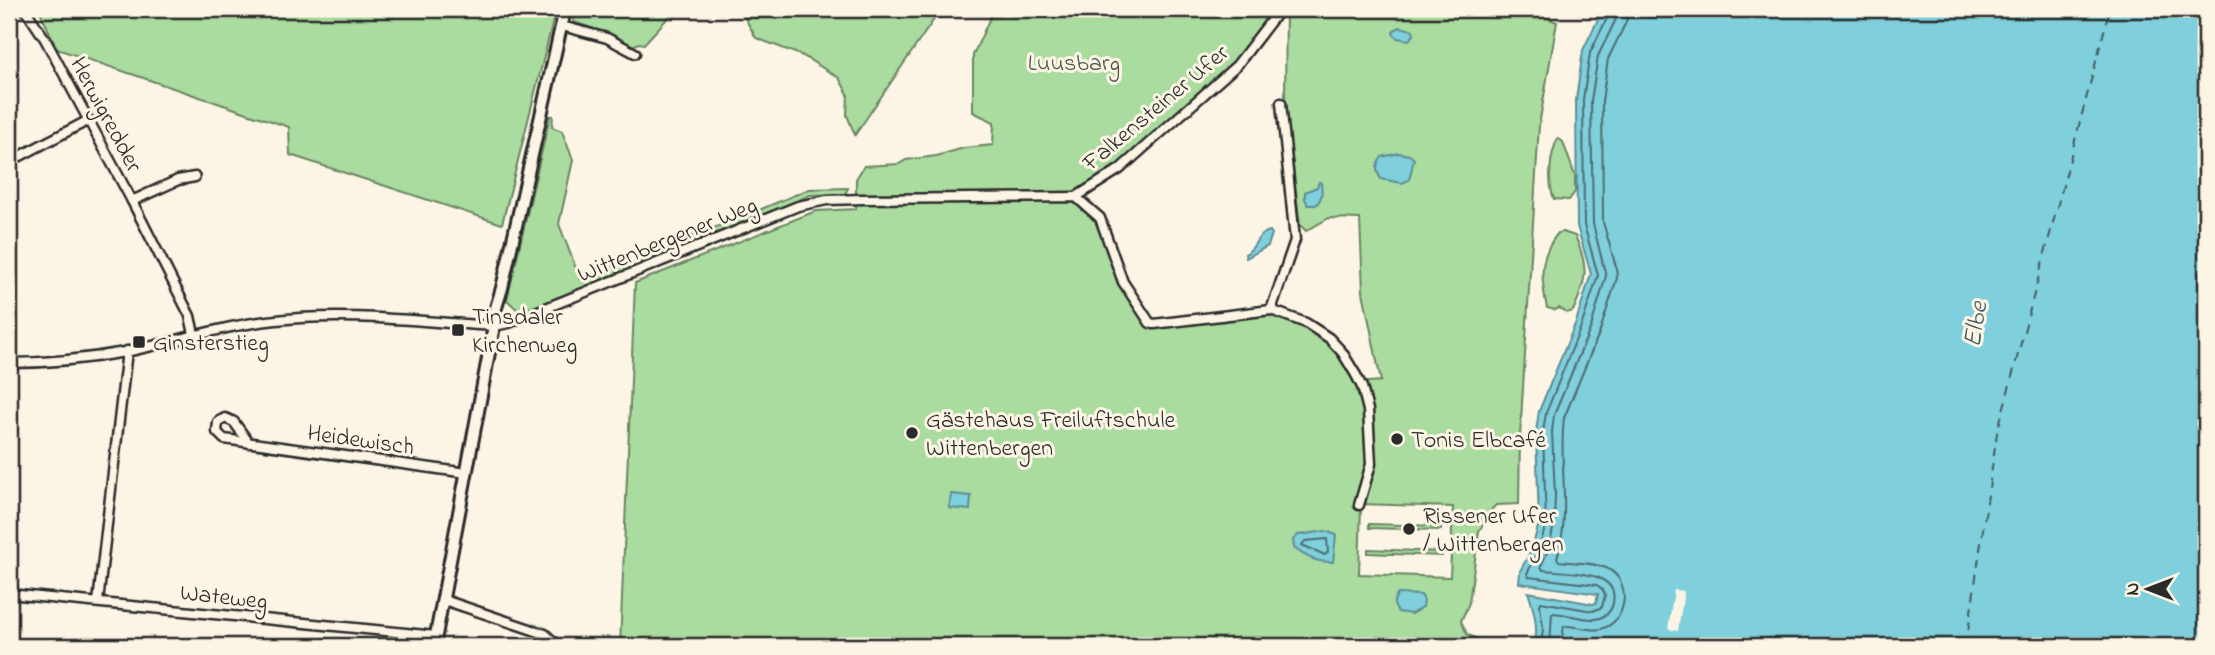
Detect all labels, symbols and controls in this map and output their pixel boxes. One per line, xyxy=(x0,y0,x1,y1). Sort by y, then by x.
street label: Falkensteiner Ufer xyxy=(1075,37,1238,181)
park label: Luusbarg xyxy=(1028,47,1120,82)
street label: Herwigredder xyxy=(60,51,150,180)
street label: Wittenbergener Weg xyxy=(573,189,763,293)
water label: Elbe xyxy=(1955,298,1999,350)
place label: Tinsdaler Kirchenweg xyxy=(472,301,577,364)
marker: Tinsdaler Kirchenweg xyxy=(450,322,466,338)
place label: Ginsterstieg xyxy=(153,327,269,362)
marker: Ginsterstieg xyxy=(131,334,147,350)
place label: Gästehaus Freiluftschule Wittenbergen xyxy=(926,404,1175,467)
street label: Heidewisch xyxy=(305,417,416,466)
place label: Tonis Elbcafé xyxy=(1411,424,1546,459)
marker: Gästehaus Freiluftschule Wittenbergen xyxy=(904,425,920,441)
marker: Tonis Elbcafé xyxy=(1389,431,1405,447)
place label: Rissener Ufer / Wittenbergen xyxy=(1423,500,1564,563)
marker: Rissener Ufer / Wittenbergen xyxy=(1401,521,1417,537)
north arrow xyxy=(2114,554,2184,624)
street label: Wateweg xyxy=(178,577,269,620)
text: N xyxy=(2120,582,2147,595)

